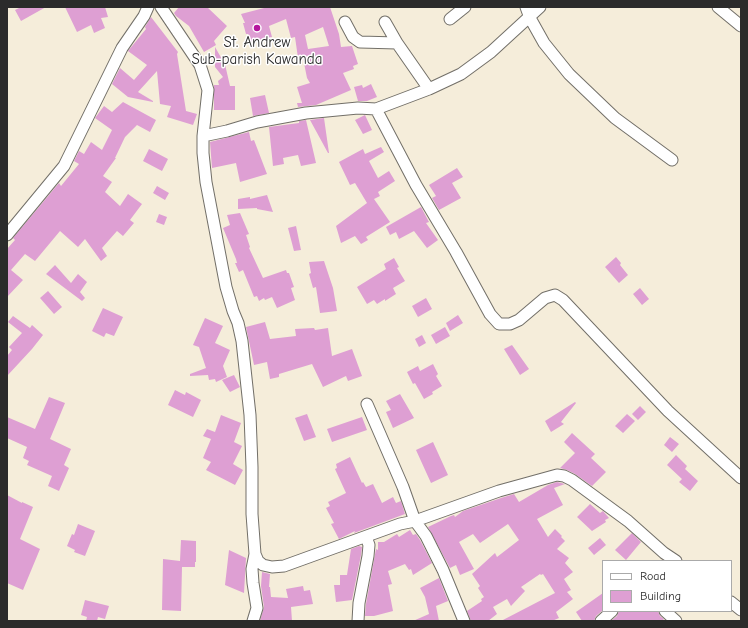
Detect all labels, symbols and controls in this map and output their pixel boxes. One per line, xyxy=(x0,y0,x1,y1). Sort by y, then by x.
marker: St. Andrew Sub-parish Kawanda xyxy=(252,23,262,33)
place label: St. Andrew Sub-parish Kawanda xyxy=(192,34,322,69)
legend xyxy=(602,560,732,612)
text: Road xyxy=(640,569,666,583)
text: Building xyxy=(640,589,681,603)

